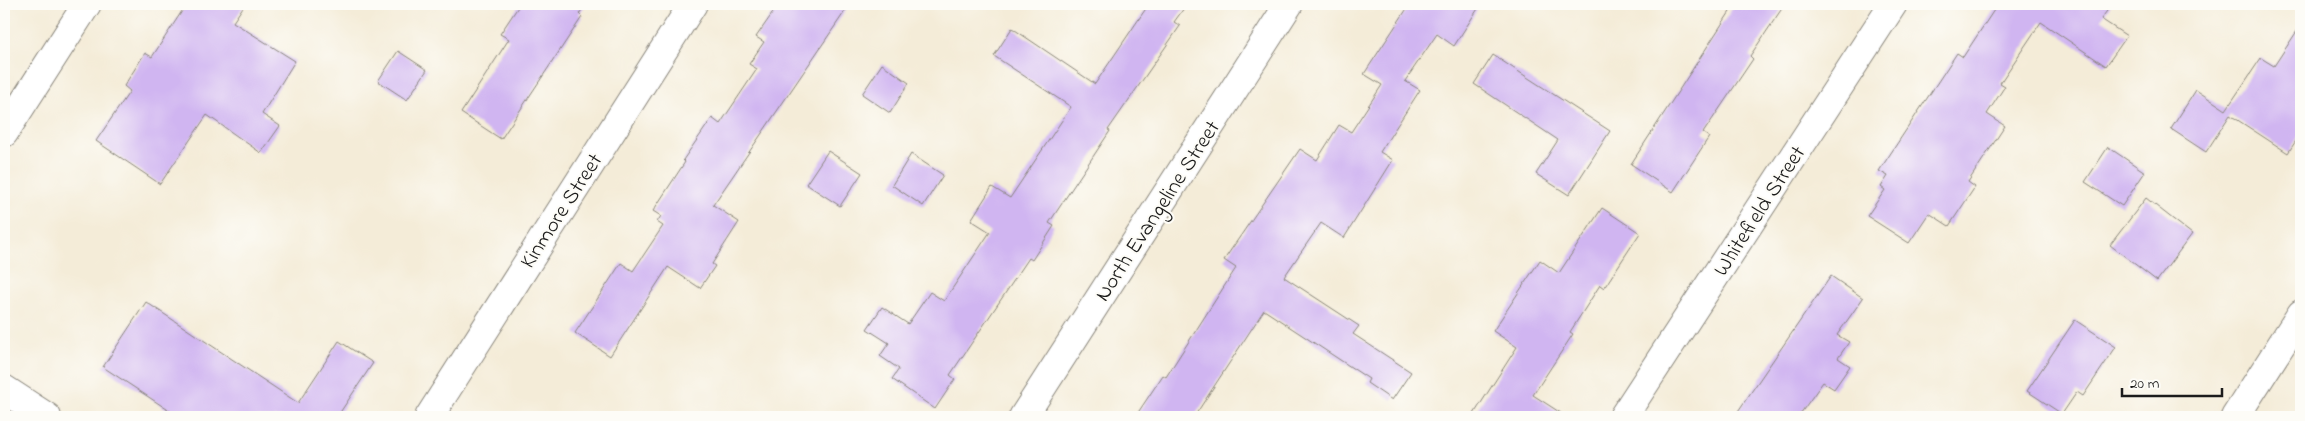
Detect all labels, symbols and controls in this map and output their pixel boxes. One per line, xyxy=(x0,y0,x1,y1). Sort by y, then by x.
street label: North Evangeline Street xyxy=(1088,114,1230,309)
street label: Whitefield Street xyxy=(1706,140,1815,283)
street label: Kinmore Street xyxy=(513,147,612,276)
scale bar xyxy=(2122,366,2222,398)
text: 20 m xyxy=(2130,373,2160,395)

